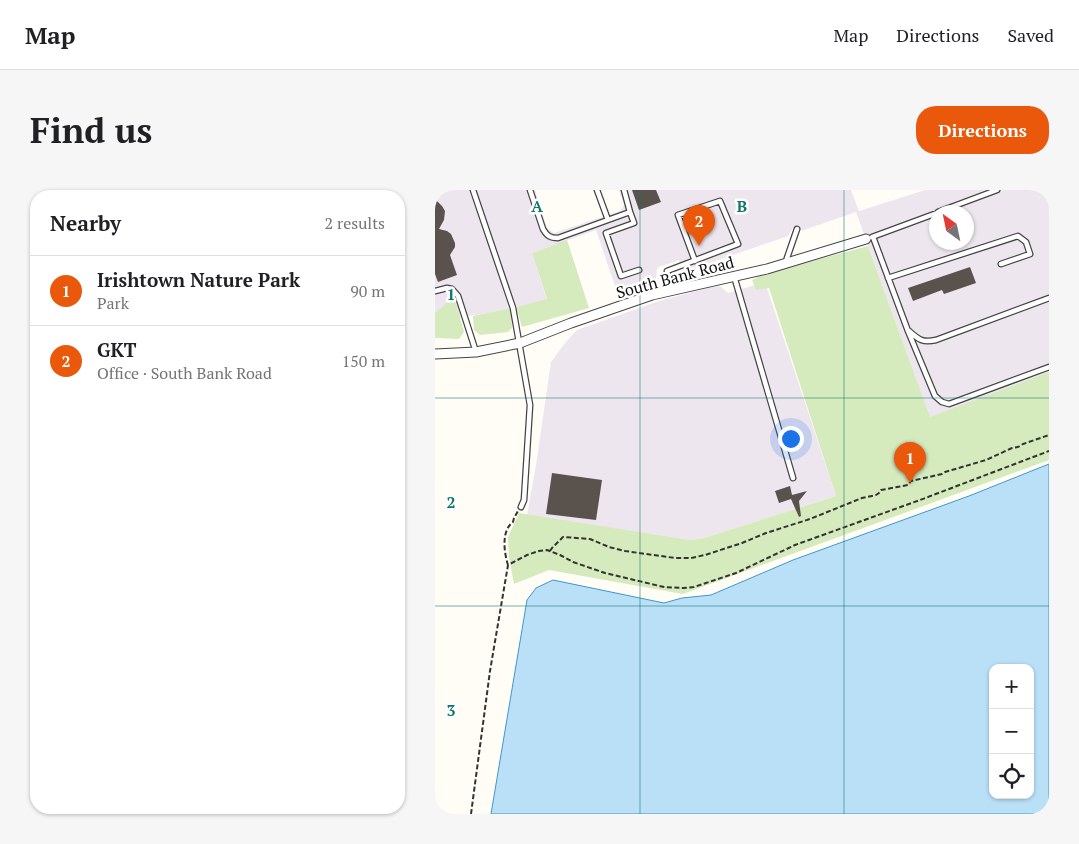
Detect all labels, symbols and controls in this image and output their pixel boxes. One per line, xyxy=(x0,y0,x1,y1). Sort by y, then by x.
text: Map xyxy=(25,19,75,51)
text: Map xyxy=(833,23,868,47)
text: Directions xyxy=(896,23,979,47)
text: Saved xyxy=(1007,23,1054,47)
button: Directions xyxy=(916,106,1049,154)
text: Find us xyxy=(30,107,152,153)
text: A xyxy=(531,195,543,217)
text: B xyxy=(737,195,747,217)
pin: 2 xyxy=(683,205,715,246)
north arrow xyxy=(929,205,974,250)
text: Nearby xyxy=(50,209,121,237)
text: 2 results xyxy=(325,212,385,234)
street label: South Bank Road xyxy=(614,251,736,303)
text: Irishtown Nature Park xyxy=(97,267,300,292)
text: 1 xyxy=(61,280,71,302)
text: 90 m xyxy=(350,280,385,302)
text: 1 xyxy=(446,283,456,305)
text: Park xyxy=(97,292,129,314)
text: GKT xyxy=(97,337,136,362)
text: 2 xyxy=(61,350,71,372)
text: 150 m xyxy=(342,350,385,372)
text: Office · South Bank Road xyxy=(97,362,272,384)
your location xyxy=(778,426,804,452)
pin: 1 xyxy=(894,442,926,483)
text: 2 xyxy=(446,491,456,513)
map controls xyxy=(989,664,1034,799)
button: + xyxy=(989,664,1034,709)
text: 3 xyxy=(446,699,456,721)
button: − xyxy=(989,709,1034,754)
button: locate xyxy=(989,754,1034,799)

